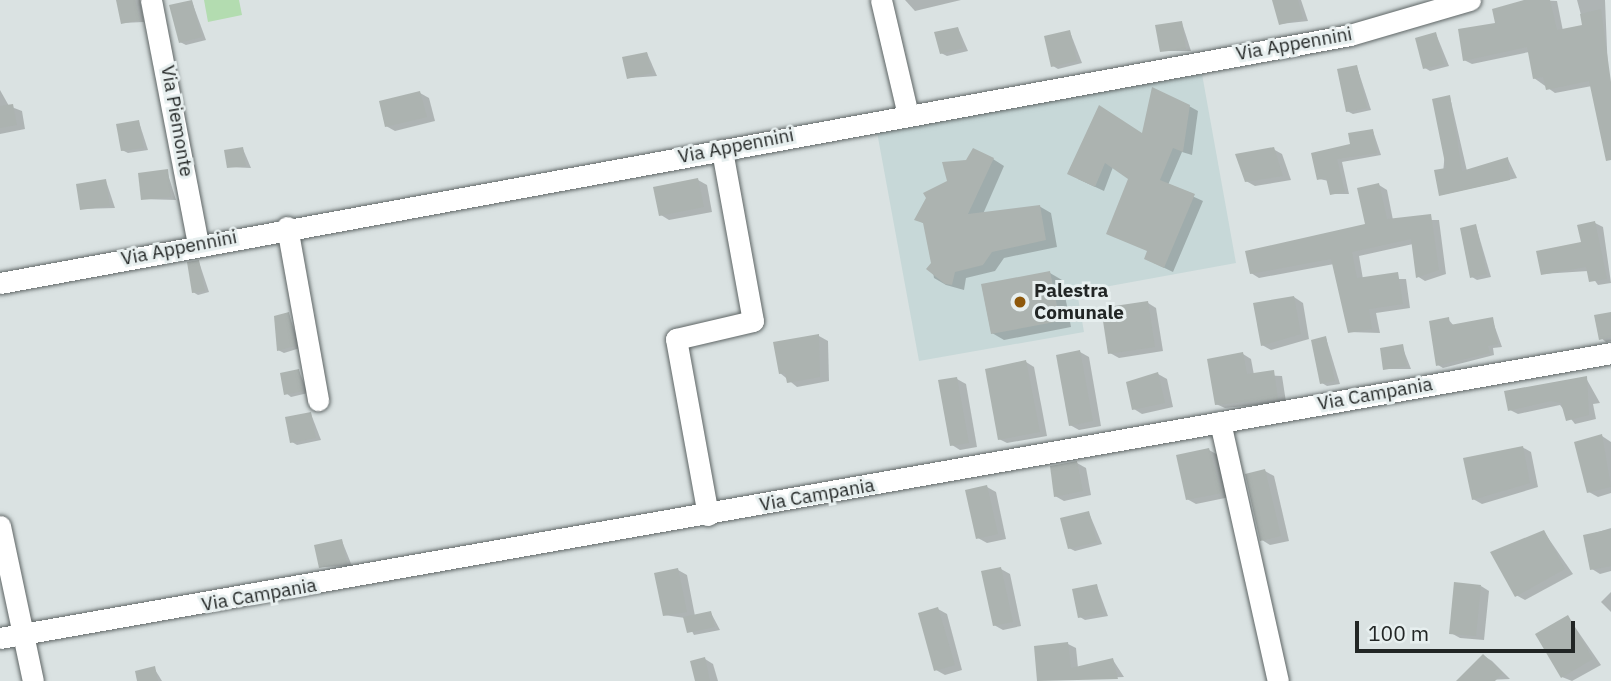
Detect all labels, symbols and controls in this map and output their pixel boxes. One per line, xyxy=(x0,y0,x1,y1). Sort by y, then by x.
street label: Via Appennini xyxy=(1234,23,1354,65)
street label: Via Piemonte xyxy=(156,64,198,178)
street label: Via Appennini xyxy=(676,124,796,168)
street label: Via Appennini xyxy=(119,226,239,270)
place label: Palestra Comunale xyxy=(1034,280,1124,324)
marker: Palestra Comunale xyxy=(1012,294,1028,310)
street label: Via Campania xyxy=(1316,373,1434,415)
street label: Via Campania xyxy=(758,474,876,516)
street label: Via Campania xyxy=(200,574,318,616)
scale bar xyxy=(1359,608,1580,652)
text: 100 m xyxy=(1368,619,1429,647)

